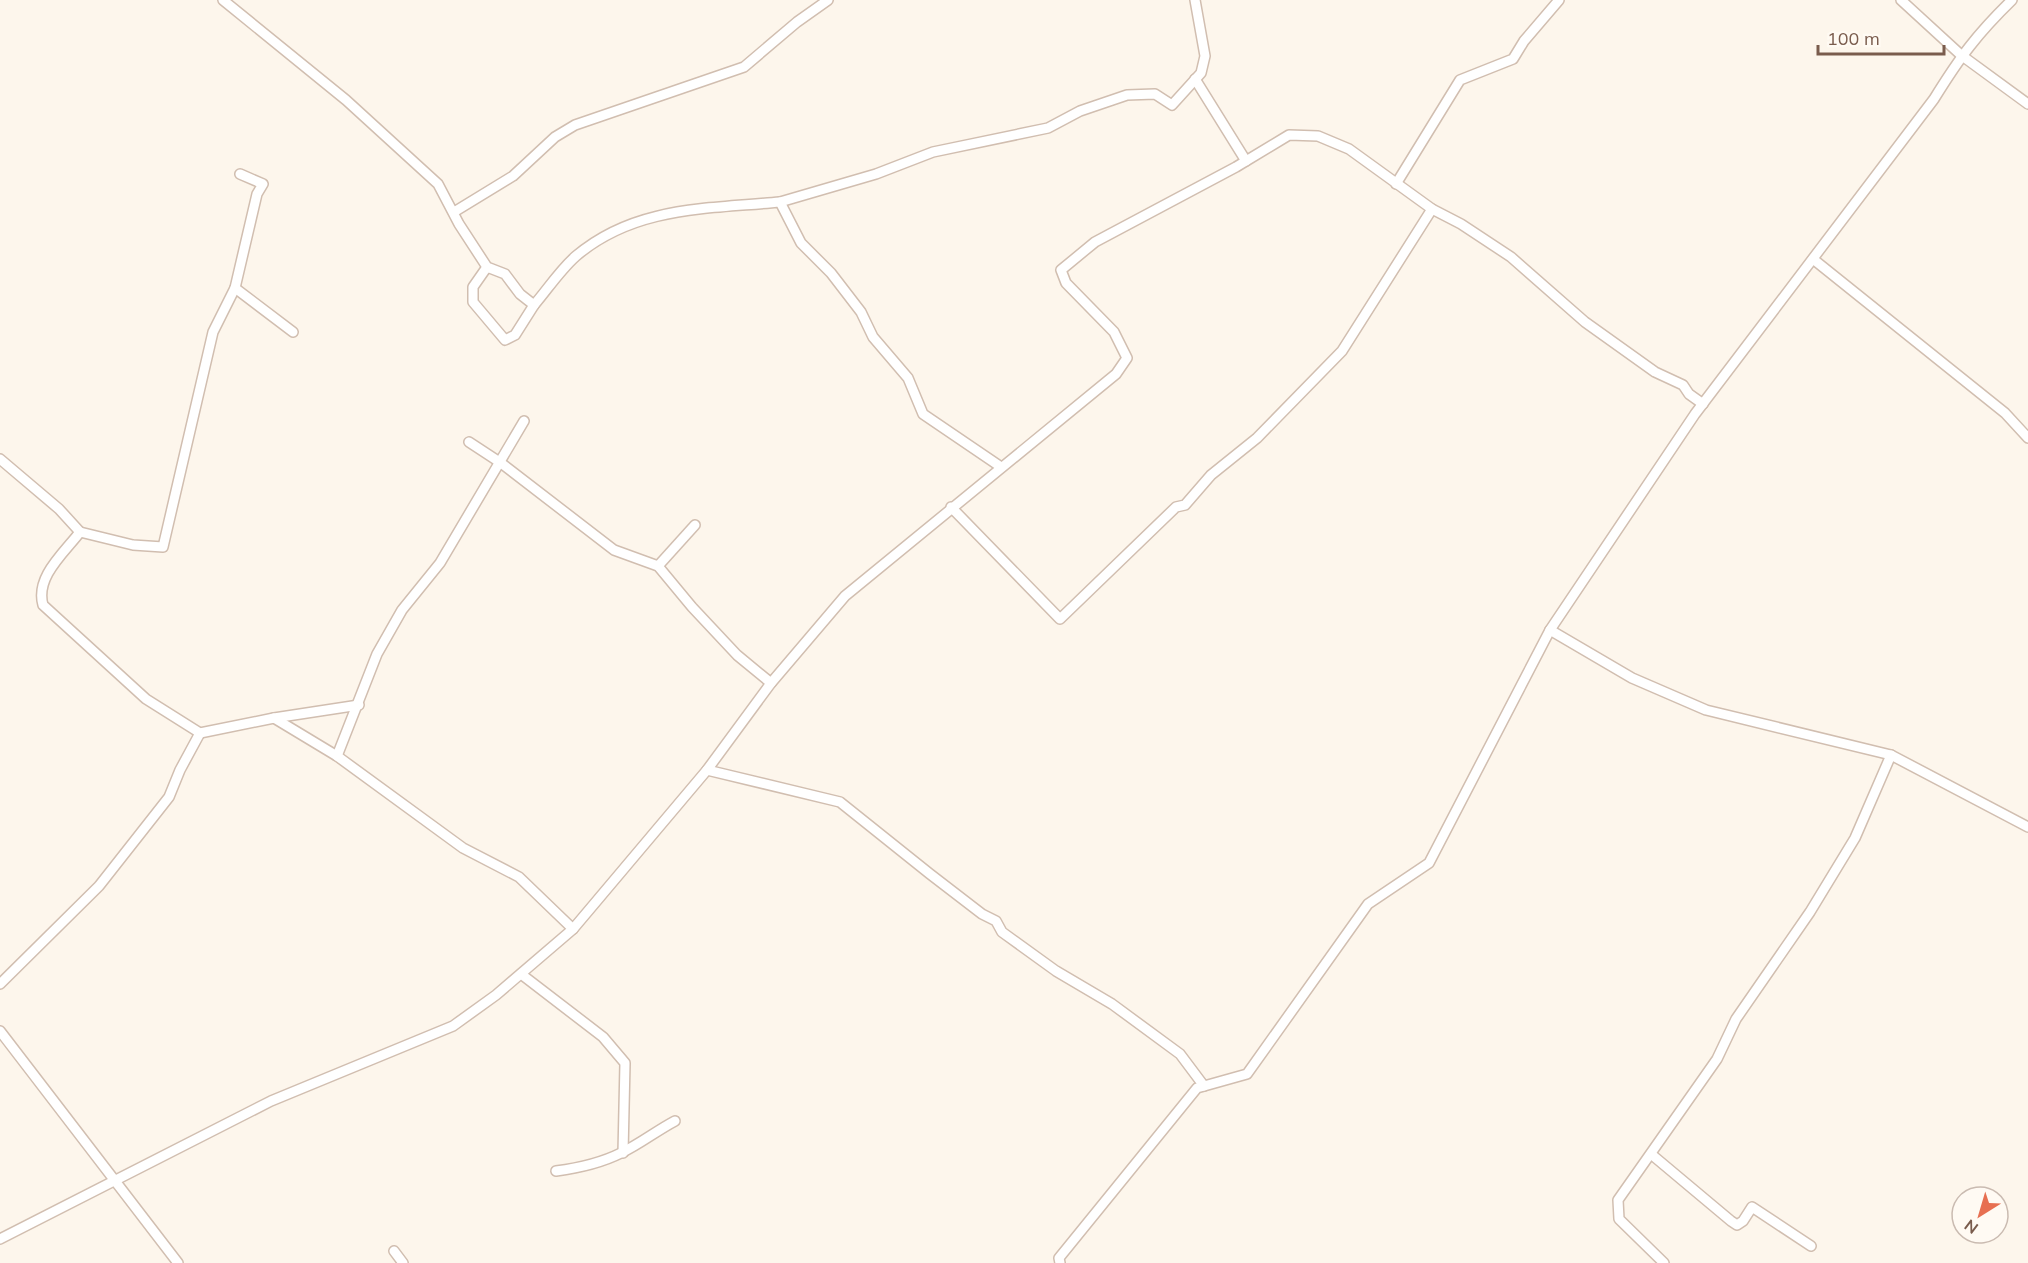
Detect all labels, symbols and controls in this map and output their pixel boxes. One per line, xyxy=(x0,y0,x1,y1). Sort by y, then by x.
scale bar xyxy=(1818,18,1944,56)
text: 100 m xyxy=(1827,27,1880,50)
north arrow xyxy=(1950,1185,2010,1245)
text: N xyxy=(1960,1215,1982,1239)

